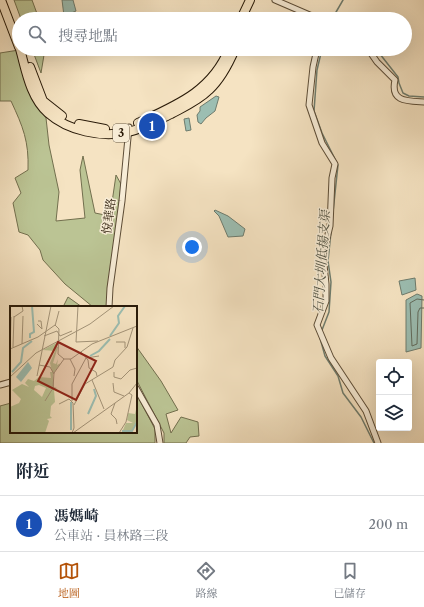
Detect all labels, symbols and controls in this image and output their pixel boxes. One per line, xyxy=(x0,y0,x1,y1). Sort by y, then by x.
search box xyxy=(12,12,412,56)
icon: search xyxy=(26,23,48,45)
text: 搜尋地點 xyxy=(58,26,118,45)
pin: 1 xyxy=(139,111,165,141)
road number: 3 xyxy=(113,124,129,142)
street label: 悅華路 xyxy=(99,197,118,235)
water label: 石門大圳低揚支渠 xyxy=(309,208,333,314)
your location xyxy=(182,237,202,257)
inset map xyxy=(10,306,137,433)
map controls xyxy=(376,359,412,431)
button: locate xyxy=(376,359,412,395)
button: layers xyxy=(376,395,412,431)
text: 附近 xyxy=(16,461,50,481)
text: 馮媽崎 xyxy=(54,506,99,525)
text: 1 xyxy=(26,516,32,532)
text: 200 m xyxy=(368,516,408,532)
text: 公車站 · 員林路三段 xyxy=(54,527,169,543)
tab: 地圖 xyxy=(58,560,80,600)
tab: 路線 xyxy=(195,560,217,600)
tab: 已儲存 xyxy=(333,560,366,600)

